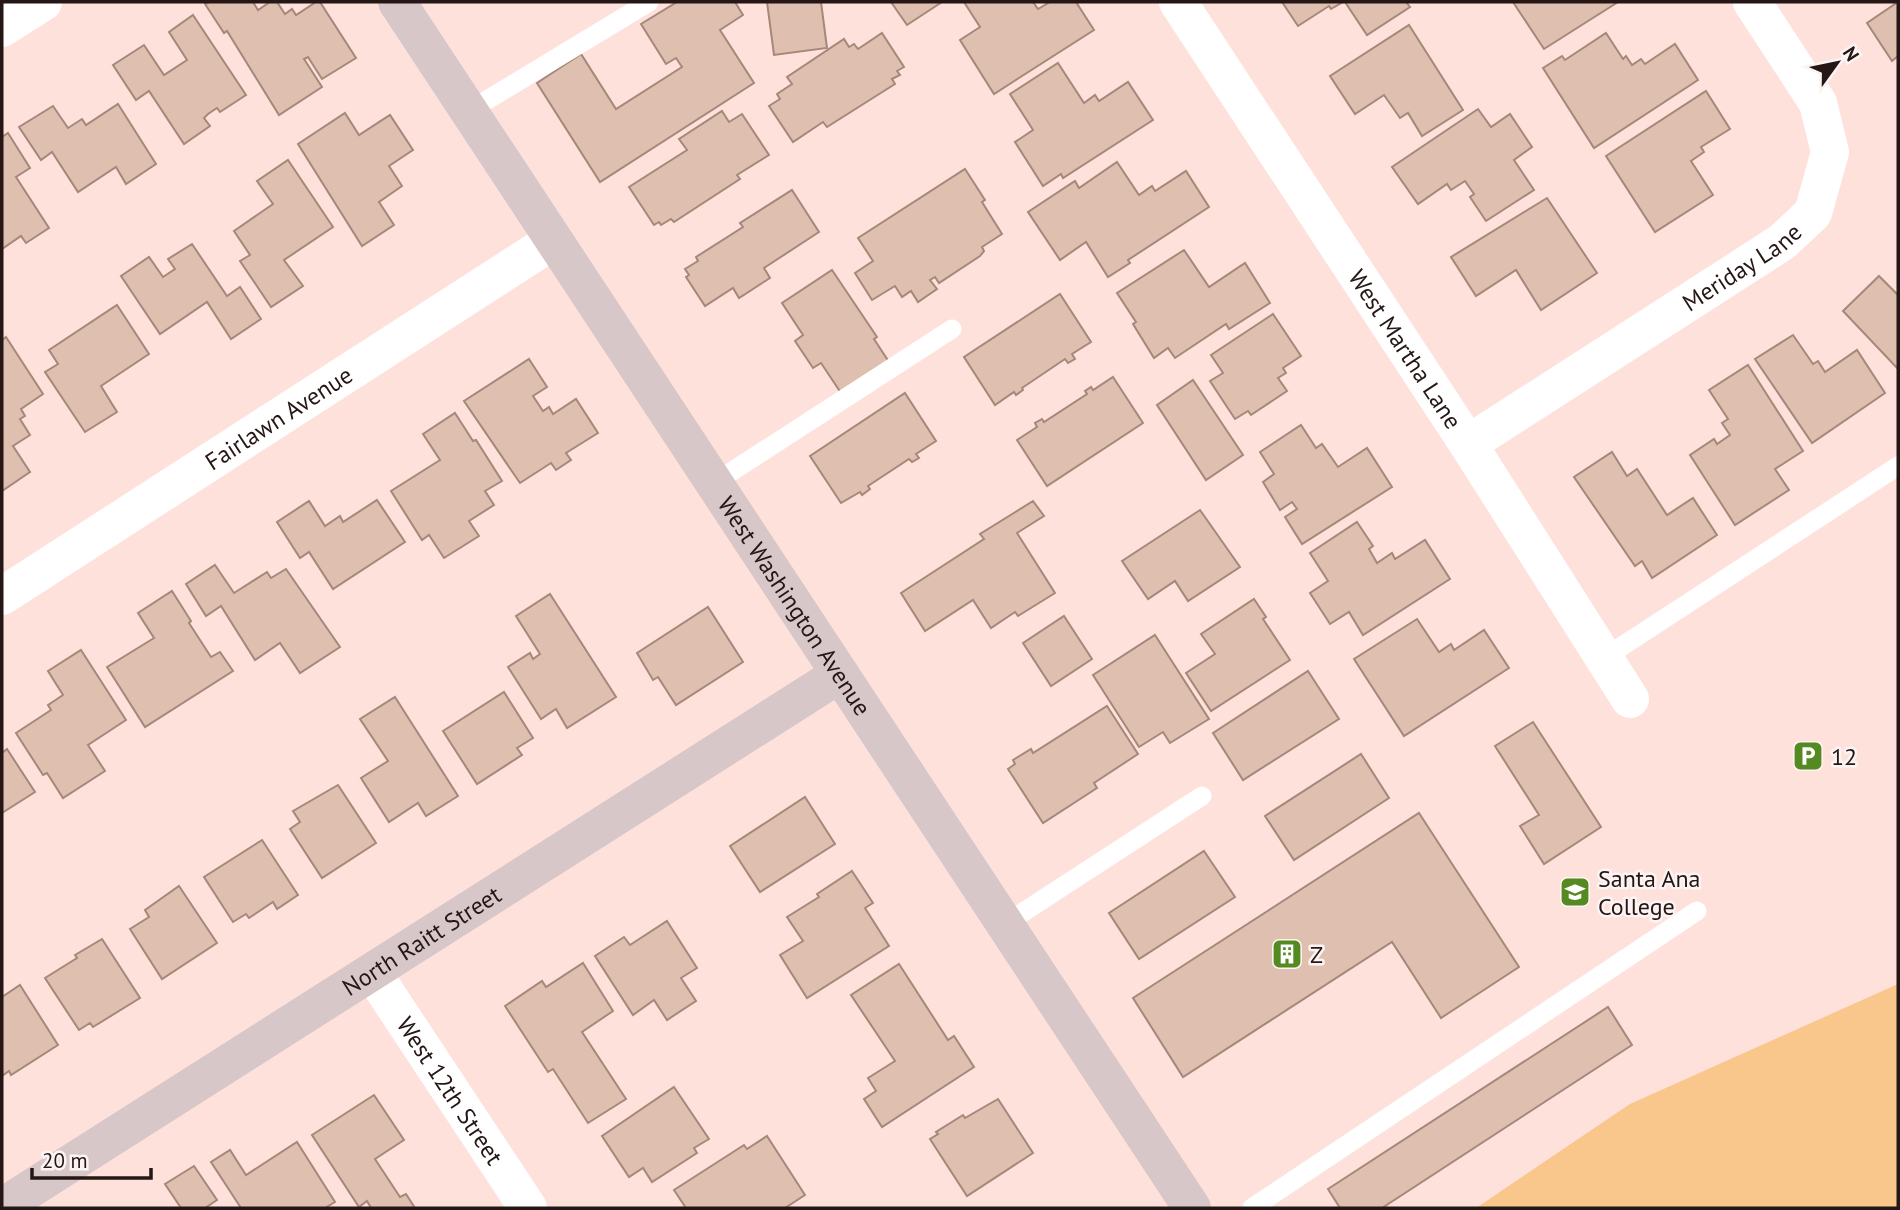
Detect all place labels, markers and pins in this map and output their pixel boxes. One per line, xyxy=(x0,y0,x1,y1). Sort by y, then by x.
parking icon: 12 xyxy=(1791,739,1825,773)
place label: 12 xyxy=(1831,741,1857,772)
place label: Santa Ana College xyxy=(1598,863,1701,922)
school or university icon: Santa Ana College xyxy=(1558,875,1592,909)
building icon: Z xyxy=(1270,937,1304,971)
place label: Z xyxy=(1310,939,1323,970)

